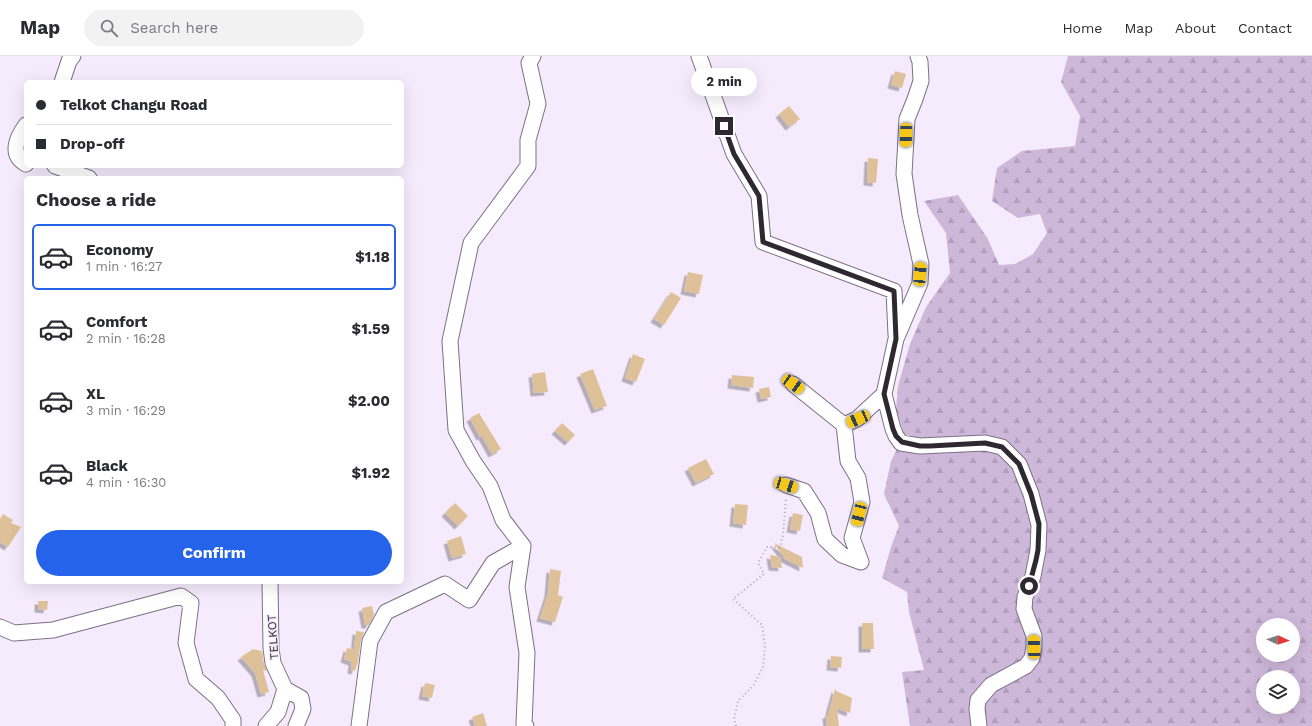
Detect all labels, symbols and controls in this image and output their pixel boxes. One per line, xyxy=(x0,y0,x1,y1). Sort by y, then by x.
search box xyxy=(84,10,364,46)
text: Map xyxy=(20,16,60,39)
icon: search xyxy=(98,17,120,39)
text: Search here xyxy=(130,19,218,37)
text: Home xyxy=(1062,20,1102,36)
text: Map xyxy=(1124,20,1153,36)
text: About xyxy=(1175,20,1216,36)
text: Contact xyxy=(1238,20,1292,36)
callout: 2 min xyxy=(691,68,757,96)
text: 2 min xyxy=(706,74,742,89)
text: Telkot Changu Road xyxy=(60,96,207,114)
route end xyxy=(715,117,733,135)
car xyxy=(900,123,912,147)
text: Drop-off xyxy=(60,135,125,153)
text: Choose a ride xyxy=(36,189,156,210)
icon: car xyxy=(38,239,74,275)
text: Economy xyxy=(86,241,153,259)
text: $1.18 xyxy=(355,248,390,266)
text: 1 min · 16:27 xyxy=(86,259,162,274)
car xyxy=(913,262,927,286)
icon: car xyxy=(38,311,74,347)
text: Comfort xyxy=(86,313,147,331)
text: $1.59 xyxy=(352,320,390,338)
text: 2 min · 16:28 xyxy=(86,331,166,346)
car xyxy=(780,372,806,396)
icon: car xyxy=(38,383,74,419)
text: XL xyxy=(86,385,105,403)
text: $2.00 xyxy=(348,392,390,410)
text: 3 min · 16:29 xyxy=(86,403,166,418)
car xyxy=(845,409,871,429)
icon: car xyxy=(38,455,74,491)
text: Black xyxy=(86,457,128,475)
text: $1.92 xyxy=(351,464,390,482)
text: 4 min · 16:30 xyxy=(86,475,166,490)
car xyxy=(773,476,799,494)
car xyxy=(850,501,868,527)
button: Confirm xyxy=(36,530,392,576)
route start xyxy=(1020,577,1038,595)
street label: TELKOT xyxy=(264,614,282,660)
north arrow xyxy=(1256,618,1300,662)
map controls xyxy=(1256,618,1300,714)
car xyxy=(1028,635,1040,659)
button: layers xyxy=(1256,670,1300,714)

